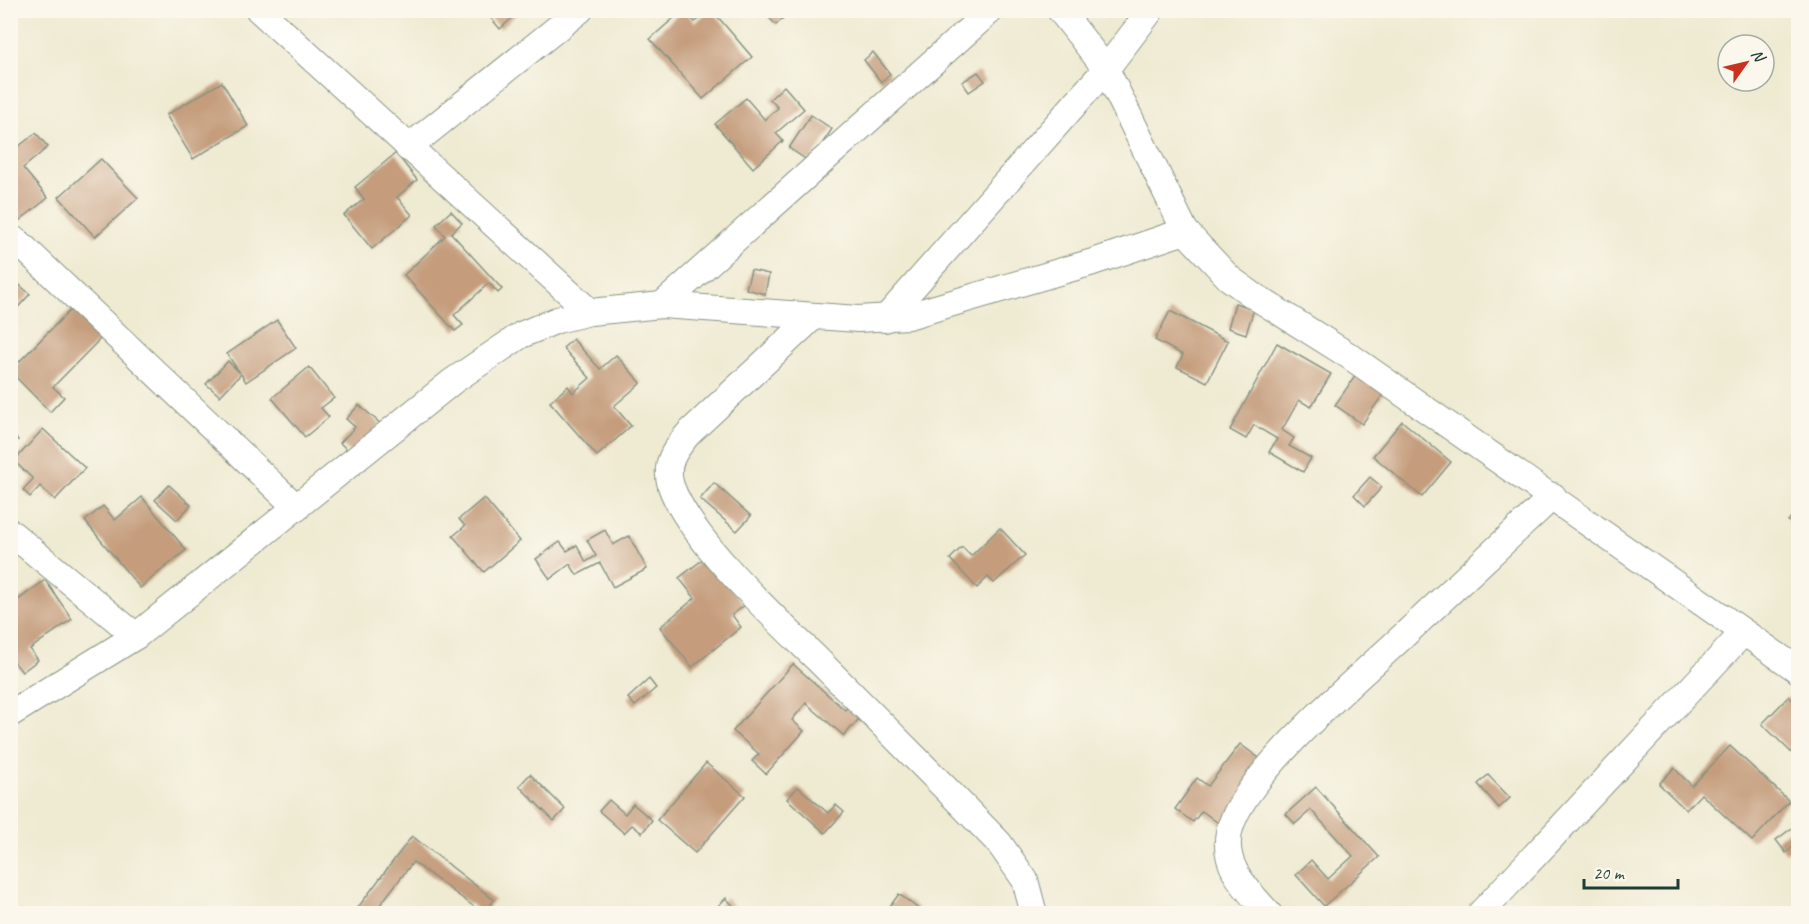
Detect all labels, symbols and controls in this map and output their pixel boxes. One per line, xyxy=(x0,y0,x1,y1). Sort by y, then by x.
north arrow xyxy=(1716,33,1776,93)
text: N xyxy=(1747,45,1770,67)
scale bar xyxy=(1584,852,1678,890)
text: 20 m xyxy=(1593,862,1626,884)

